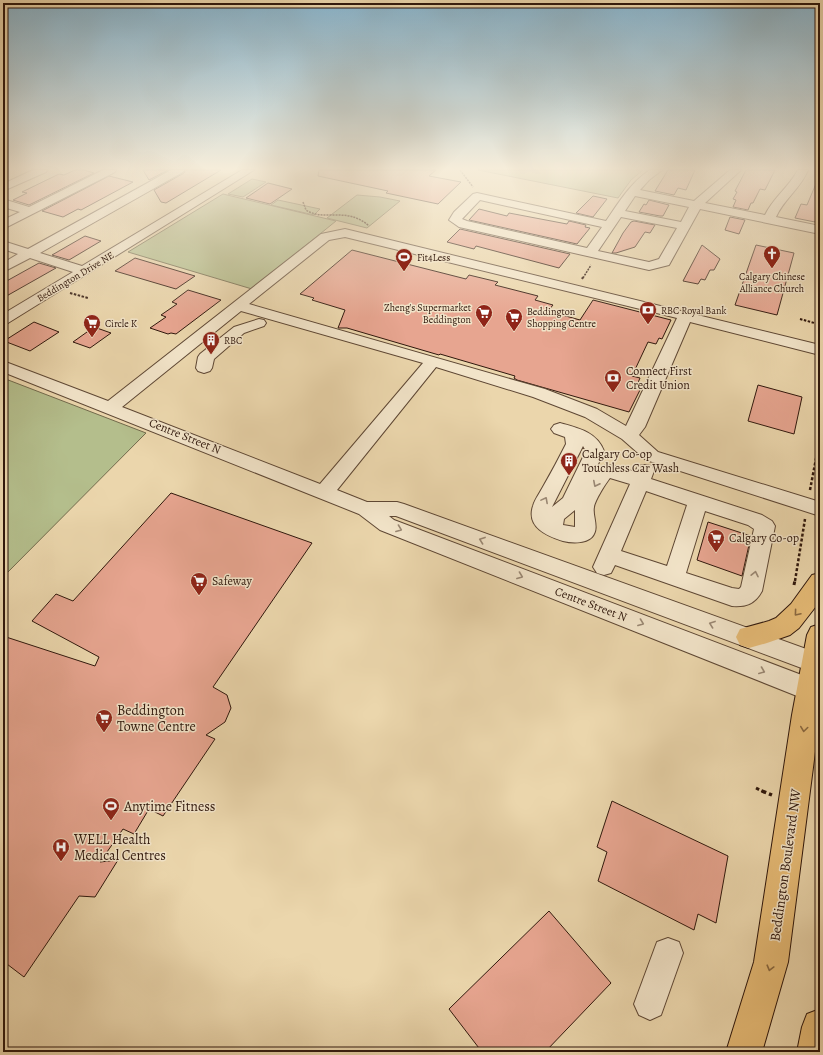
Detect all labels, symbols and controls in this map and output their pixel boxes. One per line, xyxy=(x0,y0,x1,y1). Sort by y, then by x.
church icon: Calgary Chinese Alliance Church xyxy=(762,244,782,269)
sports icon: Fit4Less xyxy=(394,247,414,272)
street label: Beddington Drive NE xyxy=(34,248,116,305)
place label: Fit4Less xyxy=(417,251,450,264)
place label: Calgary Chinese Alliance Church xyxy=(739,270,806,295)
bank icon: RBC Royal Bank xyxy=(638,300,658,325)
place label: Zheng's Supermarket Beddington xyxy=(384,301,472,326)
supermarket icon: Zheng's Supermarket Beddington xyxy=(474,303,494,328)
place label: RBC Royal Bank xyxy=(661,304,726,317)
place label: Beddington Shopping Centre xyxy=(527,305,596,331)
supermarket icon: Beddington Shopping Centre xyxy=(504,307,524,332)
supermarket icon: Circle K xyxy=(82,313,102,338)
place label: Circle K xyxy=(105,317,138,330)
building icon: RBC xyxy=(201,330,221,355)
place label: RBC xyxy=(224,334,242,347)
place label: Connect First Credit Union xyxy=(626,363,692,393)
bank icon: Connect First Credit Union xyxy=(603,368,623,393)
street label: Centre Street N xyxy=(147,414,224,458)
place label: Calgary Co-op Touchless Car Wash xyxy=(582,446,680,476)
building icon: Calgary Co-op Touchless Car Wash xyxy=(559,451,579,476)
one-way arrow xyxy=(593,479,601,487)
one-way arrow xyxy=(541,497,548,504)
one-way arrow xyxy=(395,525,402,533)
supermarket icon: Calgary Co-op xyxy=(706,528,726,553)
place label: Calgary Co-op xyxy=(729,530,799,546)
one-way arrow xyxy=(478,536,485,544)
supermarket icon: Safeway xyxy=(189,571,209,596)
one-way arrow xyxy=(750,571,758,578)
one-way arrow xyxy=(517,572,524,580)
place label: Safeway xyxy=(212,573,252,589)
street label: Centre Street N xyxy=(553,583,630,625)
one-way arrow xyxy=(794,608,801,616)
one-way arrow xyxy=(638,619,645,627)
one-way arrow xyxy=(709,620,716,628)
one-way arrow xyxy=(759,666,766,674)
place label: Beddington Towne Centre xyxy=(117,701,196,736)
supermarket icon: Beddington Towne Centre xyxy=(94,708,114,733)
one-way arrow xyxy=(800,726,809,732)
street label: Beddington Boulevard NW xyxy=(765,787,806,943)
sports icon: Anytime Fitness xyxy=(101,796,121,821)
place label: Anytime Fitness xyxy=(123,797,215,816)
place label: WELL Health Medical Centres xyxy=(73,830,166,865)
hospital icon: WELL Health Medical Centres xyxy=(51,837,71,862)
one-way arrow xyxy=(766,965,774,971)

